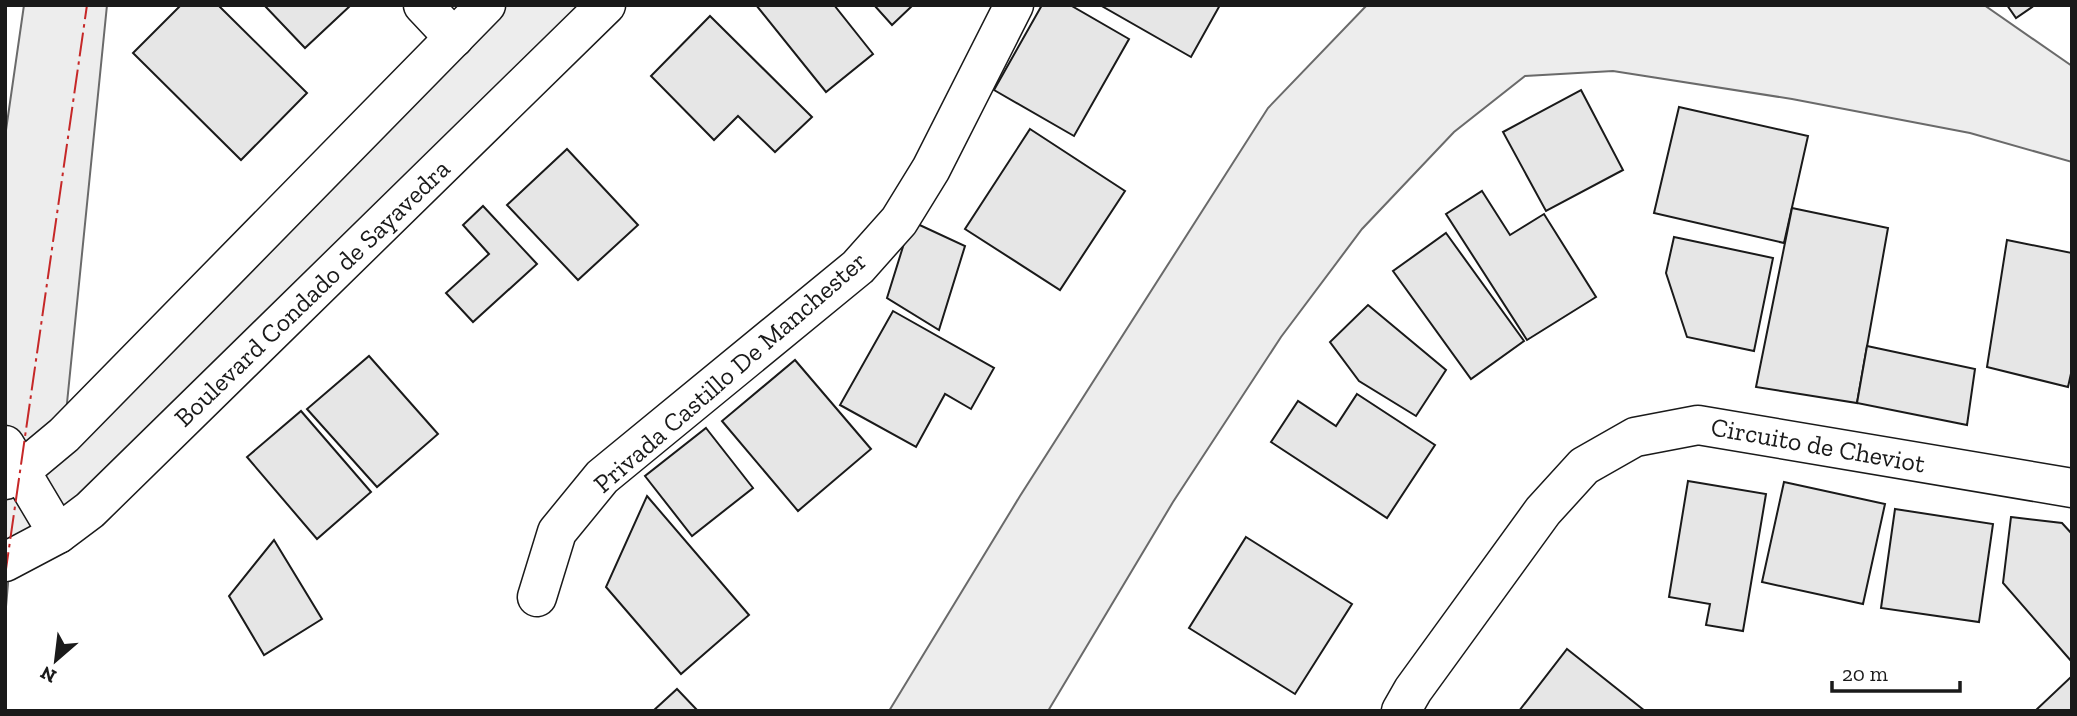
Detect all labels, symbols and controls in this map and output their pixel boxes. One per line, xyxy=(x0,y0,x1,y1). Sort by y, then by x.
street label: Boulevard Condado de Sayavedra xyxy=(167,152,457,433)
street label: Privada Castillo De Manchester xyxy=(587,245,873,499)
street label: Circuito de Cheviot xyxy=(1708,410,1928,480)
north arrow xyxy=(21,625,91,695)
scale bar xyxy=(1832,650,1960,694)
text: N xyxy=(36,661,60,688)
text: 20 m xyxy=(1842,661,1888,686)

